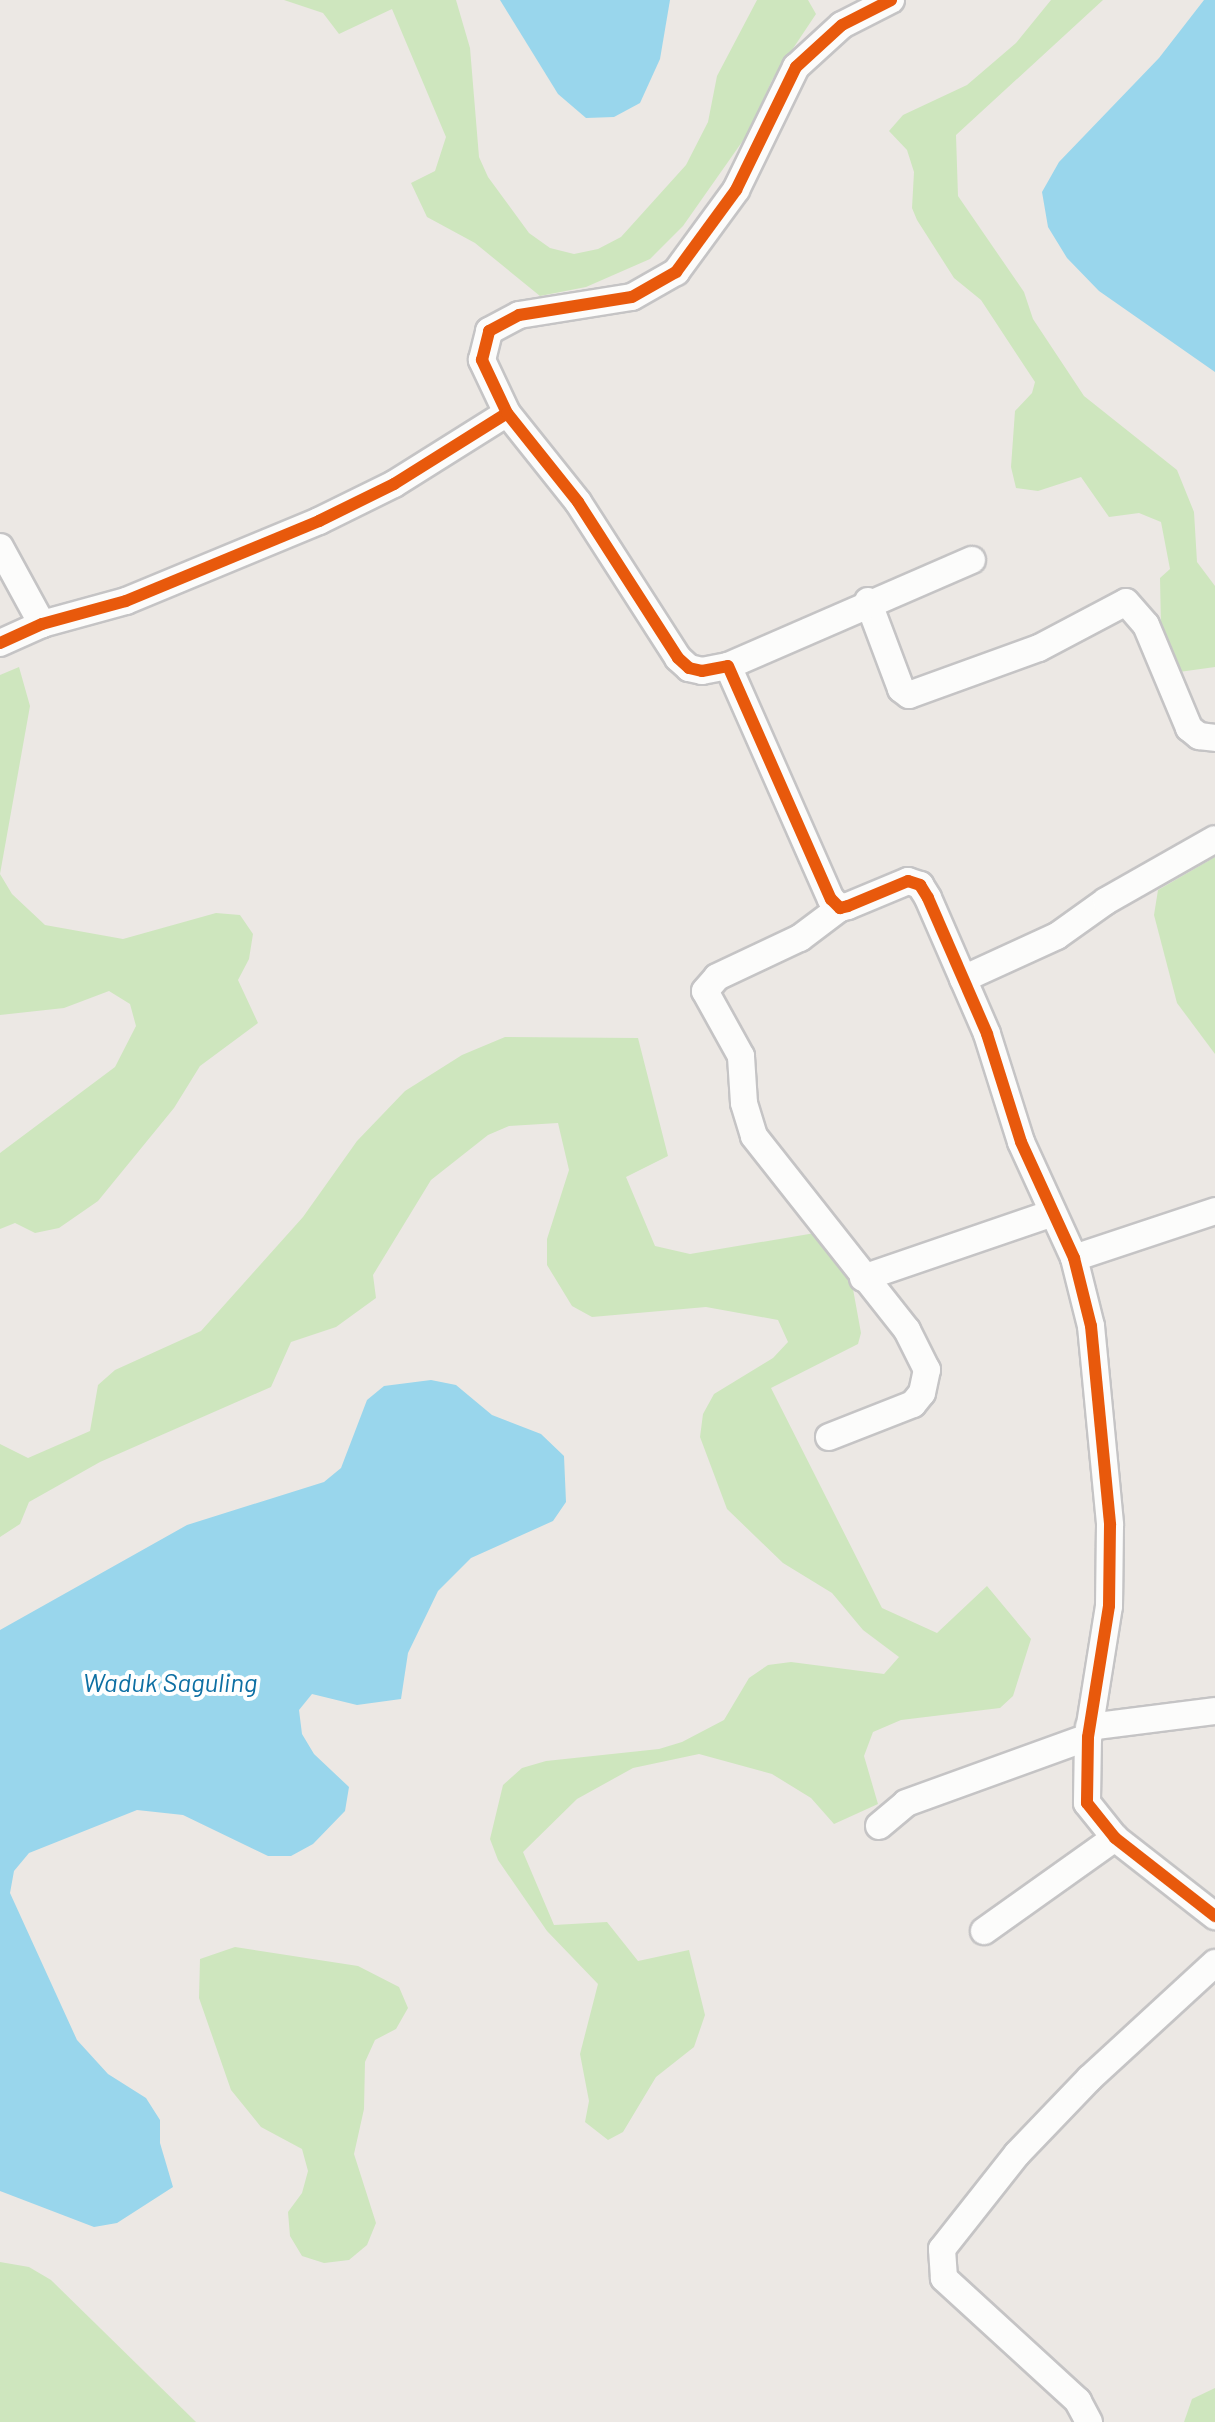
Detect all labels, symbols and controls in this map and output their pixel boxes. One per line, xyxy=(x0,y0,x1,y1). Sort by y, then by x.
water label: Waduk Saguling xyxy=(83,1666,257,1698)

